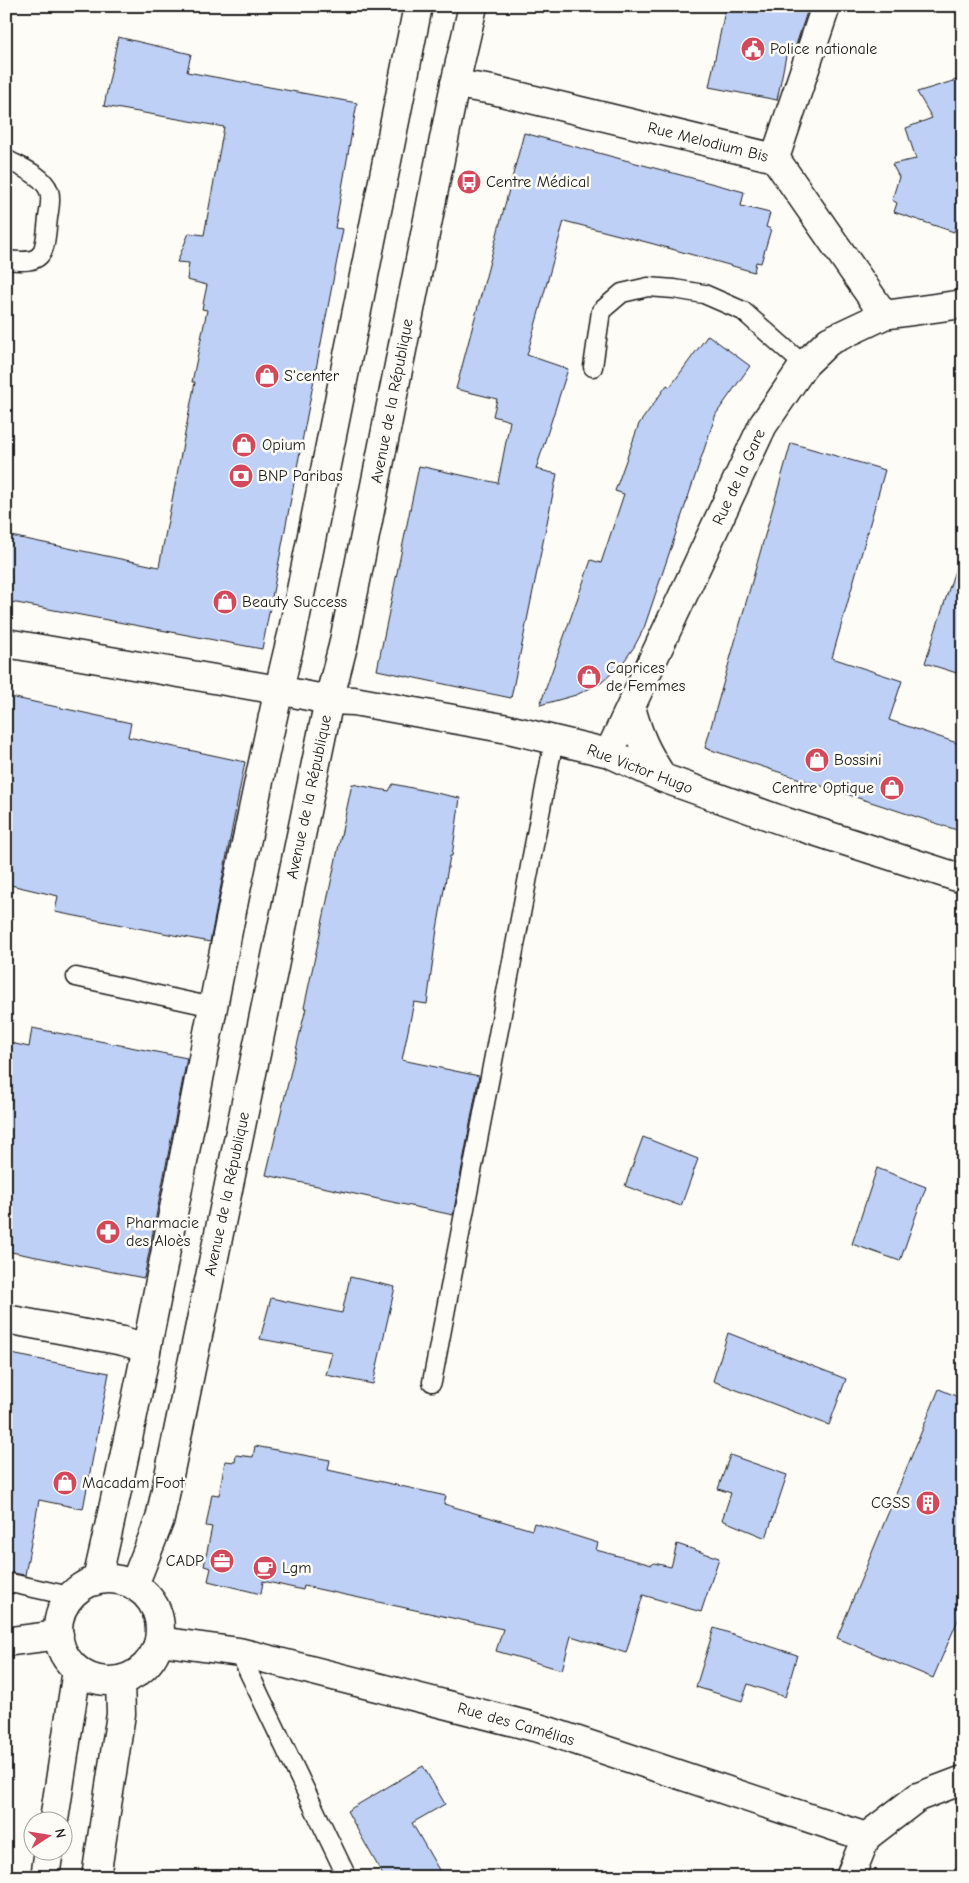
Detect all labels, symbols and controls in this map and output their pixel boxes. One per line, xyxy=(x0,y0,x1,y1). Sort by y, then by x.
public building icon: Police nationale xyxy=(740,36,766,62)
place label: Police nationale xyxy=(770,40,877,58)
street label: Rue Melodium Bis xyxy=(646,118,770,166)
bus stop icon: Centre Médical xyxy=(456,169,482,195)
place label: Centre Médical xyxy=(486,173,590,191)
street label: Avenue de la République xyxy=(367,317,417,485)
shop icon: S'center xyxy=(254,363,280,389)
place label: S'center xyxy=(284,367,340,385)
street label: Rue de la Gare xyxy=(709,426,769,528)
shop icon: Opium xyxy=(231,432,257,458)
place label: Opium xyxy=(262,436,306,454)
bank icon: BNP Paribas xyxy=(228,463,254,489)
place label: BNP Paribas xyxy=(258,467,343,485)
shop icon: Beauty Success xyxy=(212,589,238,615)
place label: Beauty Success xyxy=(242,593,348,611)
place label: Caprices de Femmes xyxy=(606,659,686,695)
shop icon: Caprices de Femmes xyxy=(576,664,602,690)
street label: Avenue de la République xyxy=(283,713,335,881)
street label: Rue Victor Hugo xyxy=(585,741,695,797)
shop icon: Bossini xyxy=(804,747,830,773)
place label: Bossini xyxy=(834,751,882,769)
shop icon: Centre Optique xyxy=(879,775,905,801)
place label: Centre Optique xyxy=(772,779,874,797)
street label: Avenue de la République xyxy=(201,1110,253,1278)
place label: Pharmacie des Aloès xyxy=(126,1214,199,1250)
pharmacy icon: Pharmacie des Aloès xyxy=(95,1219,121,1245)
shop icon: Macadam Foot xyxy=(52,1470,78,1496)
place label: Macadam Foot xyxy=(82,1474,185,1492)
building icon: CGSS xyxy=(915,1490,941,1516)
place label: CGSS xyxy=(871,1494,910,1512)
office icon: CADP xyxy=(209,1548,235,1574)
place label: CADP xyxy=(166,1552,204,1570)
cafe icon: Lgm xyxy=(252,1555,278,1581)
place label: Lgm xyxy=(282,1559,311,1577)
street label: Rue des Camélias xyxy=(455,1699,577,1749)
north arrow xyxy=(22,1810,72,1860)
text: N xyxy=(51,1827,69,1840)

